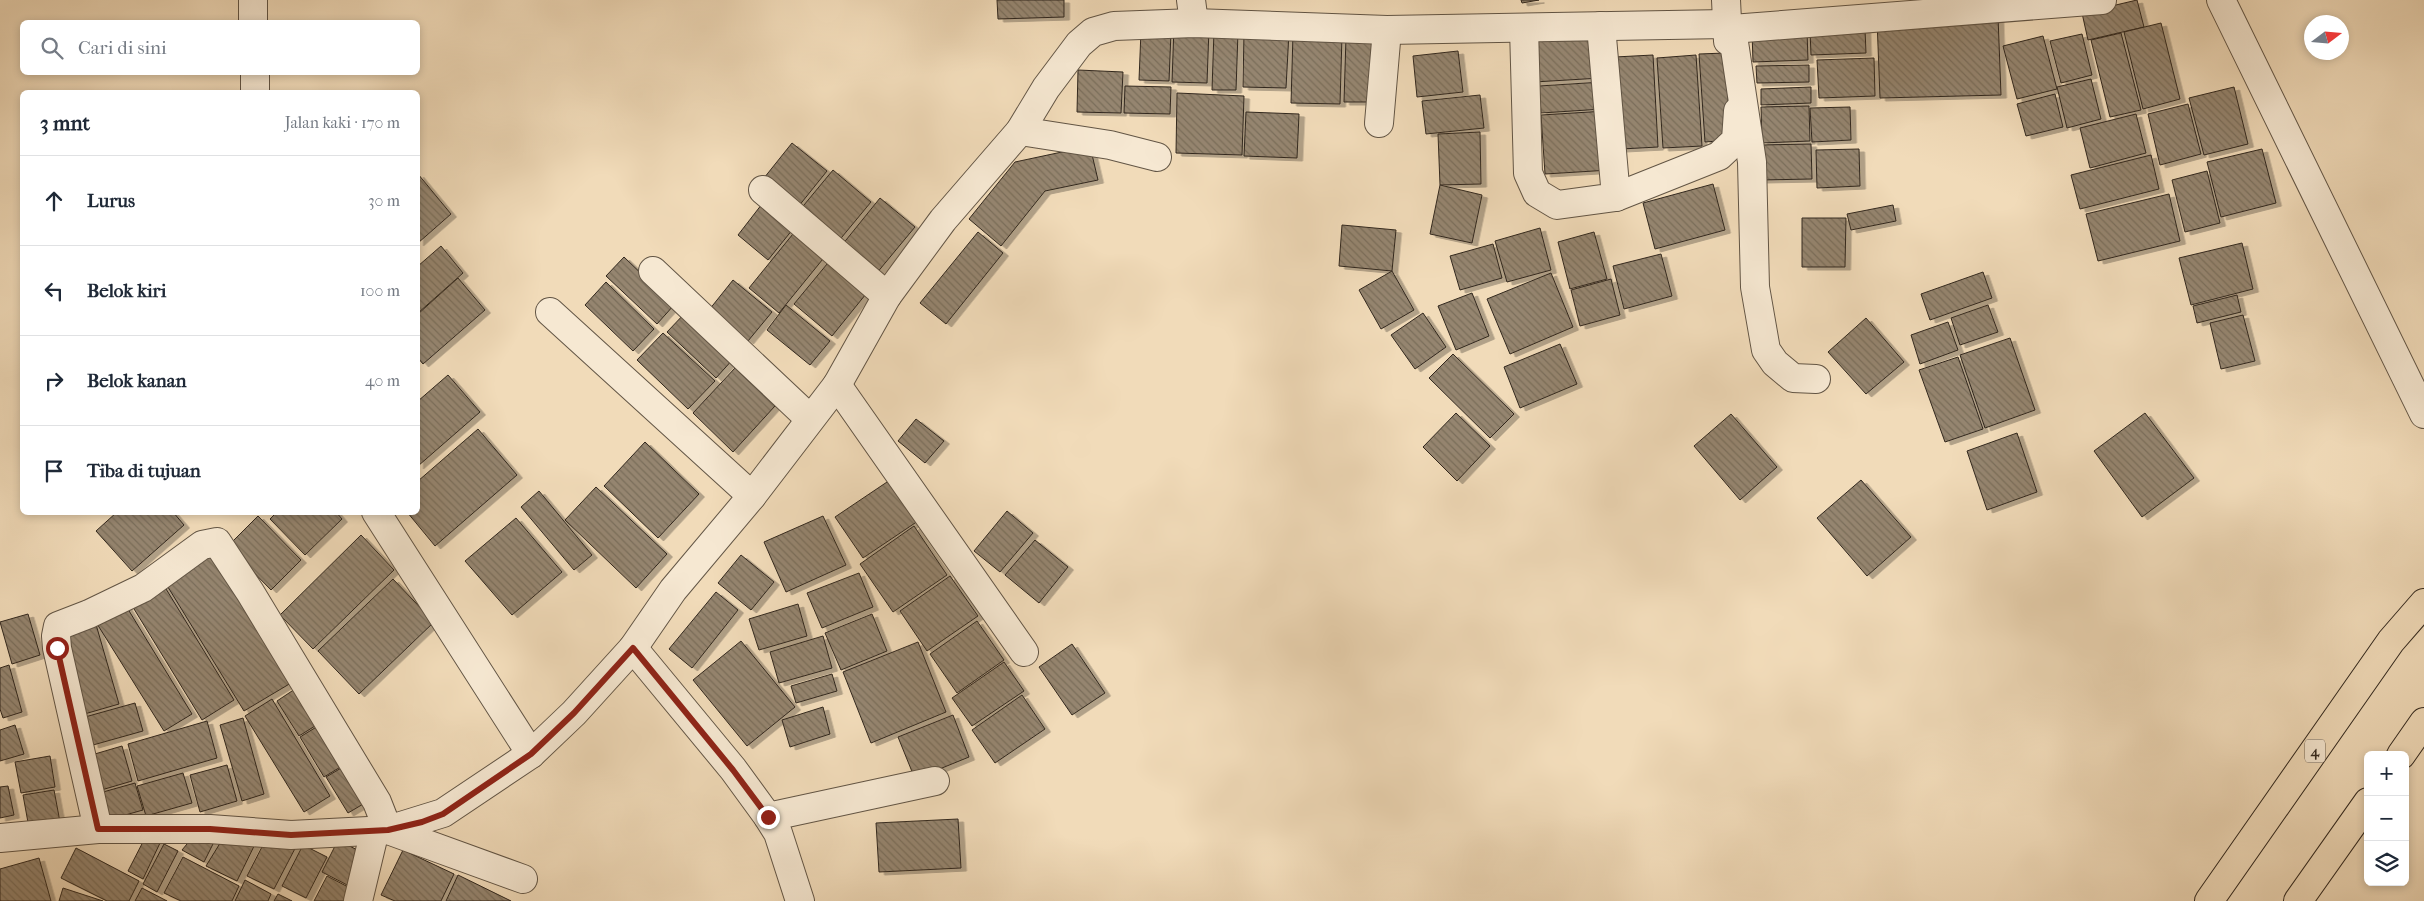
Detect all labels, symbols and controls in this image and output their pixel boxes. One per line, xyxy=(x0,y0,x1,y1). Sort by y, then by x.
north arrow xyxy=(2304,15,2349,60)
search box xyxy=(20,20,420,75)
icon: search xyxy=(38,34,66,62)
text: Cari di sini xyxy=(78,37,167,59)
text: 3 mnt xyxy=(40,111,90,135)
text: Jalan kaki · 170 m xyxy=(285,113,400,132)
icon: ahead xyxy=(40,187,68,215)
text: Lurus xyxy=(87,190,135,212)
text: 30 m xyxy=(368,191,400,210)
icon: left xyxy=(40,277,68,305)
text: Belok kiri xyxy=(87,280,166,302)
text: 100 m xyxy=(360,281,400,300)
icon: right xyxy=(40,367,68,395)
text: Belok kanan xyxy=(87,370,187,392)
text: 40 m xyxy=(365,371,400,390)
icon: arrive xyxy=(40,457,68,485)
text: Tiba di tujuan xyxy=(87,460,201,482)
route start xyxy=(46,637,69,660)
road number: 4 xyxy=(2305,739,2325,762)
map controls xyxy=(2364,751,2409,886)
button: + xyxy=(2364,751,2409,796)
button: − xyxy=(2364,796,2409,841)
route end xyxy=(757,806,780,829)
button: layers xyxy=(2364,841,2409,886)

